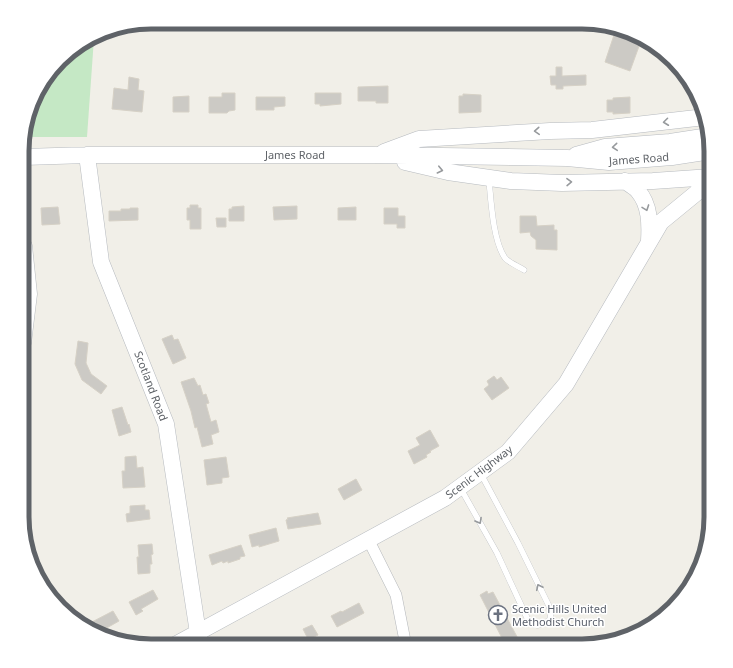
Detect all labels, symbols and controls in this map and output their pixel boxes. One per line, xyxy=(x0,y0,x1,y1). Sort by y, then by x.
one-way arrow xyxy=(663,117,669,126)
one-way arrow xyxy=(534,127,540,136)
one-way arrow xyxy=(612,142,618,151)
street label: James Road xyxy=(264,147,325,162)
street label: James Road xyxy=(607,149,670,168)
one-way arrow xyxy=(436,166,443,174)
one-way arrow xyxy=(566,178,572,187)
one-way arrow xyxy=(642,204,650,211)
street label: Scotland Road xyxy=(131,349,172,423)
street label: Scenic Highway xyxy=(442,441,516,502)
one-way arrow xyxy=(474,517,482,524)
one-way arrow xyxy=(536,583,544,591)
place label: Scenic Hills United Methodist Church xyxy=(512,601,607,629)
church icon: Scenic Hills United Methodist Church xyxy=(487,604,509,626)

